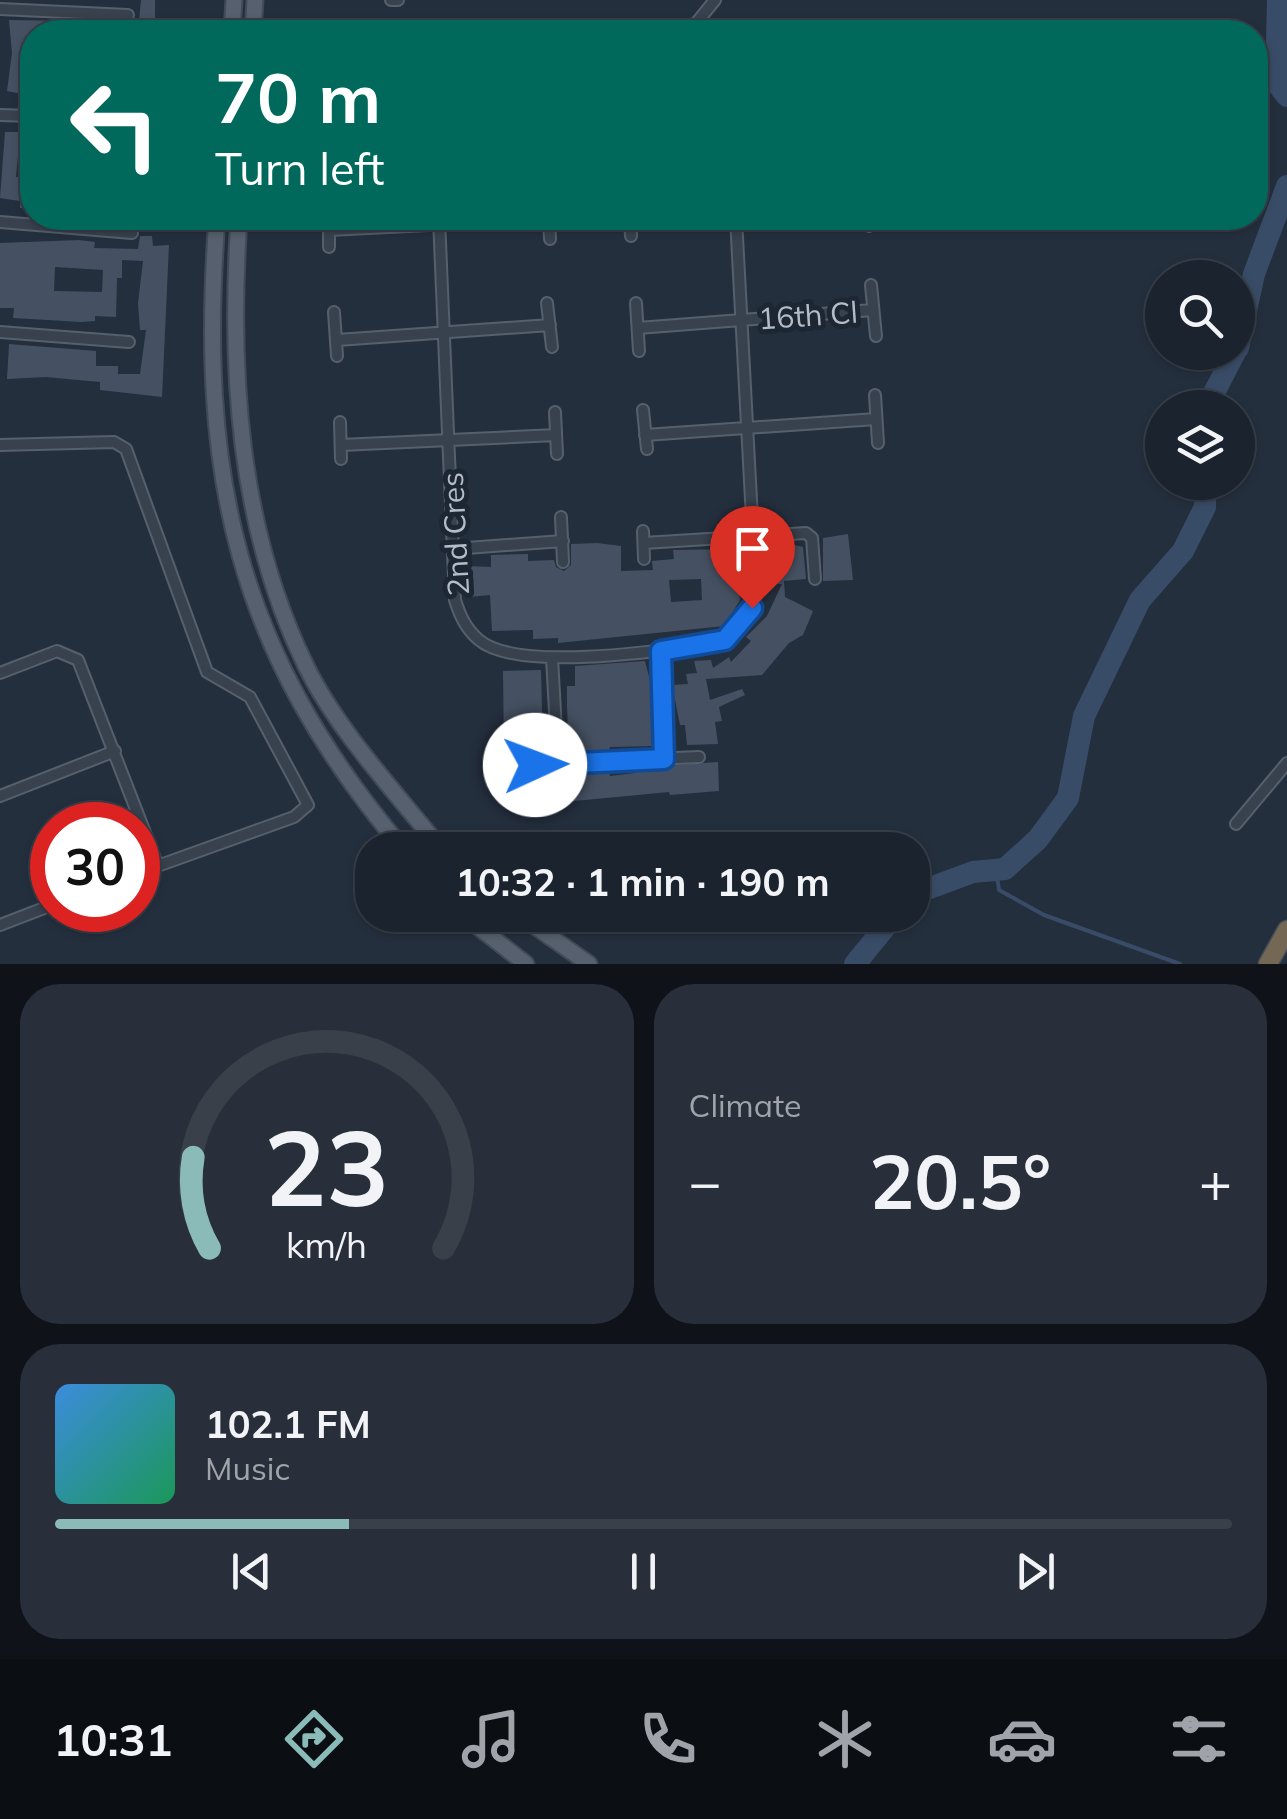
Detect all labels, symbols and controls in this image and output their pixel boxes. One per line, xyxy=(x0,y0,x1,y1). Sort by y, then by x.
text: 70 m xyxy=(215,53,381,141)
icon: left xyxy=(50,60,180,190)
text: Turn left xyxy=(215,140,384,196)
map controls xyxy=(1145,260,1255,500)
button: search xyxy=(1145,260,1255,370)
street label: 16th Cl xyxy=(757,293,859,337)
button: layers xyxy=(1145,390,1255,500)
street label: 2nd Cres xyxy=(433,471,477,597)
pin xyxy=(710,506,795,609)
icon: arrive xyxy=(725,521,780,576)
position arrow xyxy=(483,713,587,817)
speed limit sign: 30 xyxy=(30,802,160,932)
text: 10:32 · 1 min · 190 m xyxy=(455,858,830,906)
text: Climate xyxy=(689,1085,801,1125)
text: 23 xyxy=(264,1101,389,1232)
text: 20.5° xyxy=(869,1134,1051,1228)
text: − xyxy=(689,1147,722,1216)
text: + xyxy=(1199,1147,1232,1216)
text: km/h xyxy=(286,1222,367,1267)
text: 102.1 FM xyxy=(205,1400,371,1448)
text: Music xyxy=(205,1448,290,1488)
icon: previous xyxy=(224,1544,279,1599)
icon: pause xyxy=(616,1544,671,1599)
icon: next xyxy=(1008,1544,1063,1599)
icon: directions xyxy=(279,1704,349,1774)
icon: music xyxy=(456,1704,526,1774)
icon: phone xyxy=(633,1704,703,1774)
icon: climate xyxy=(810,1704,880,1774)
icon: car xyxy=(987,1704,1057,1774)
icon: filters xyxy=(1164,1704,1234,1774)
text: 10:31 xyxy=(53,1711,173,1767)

